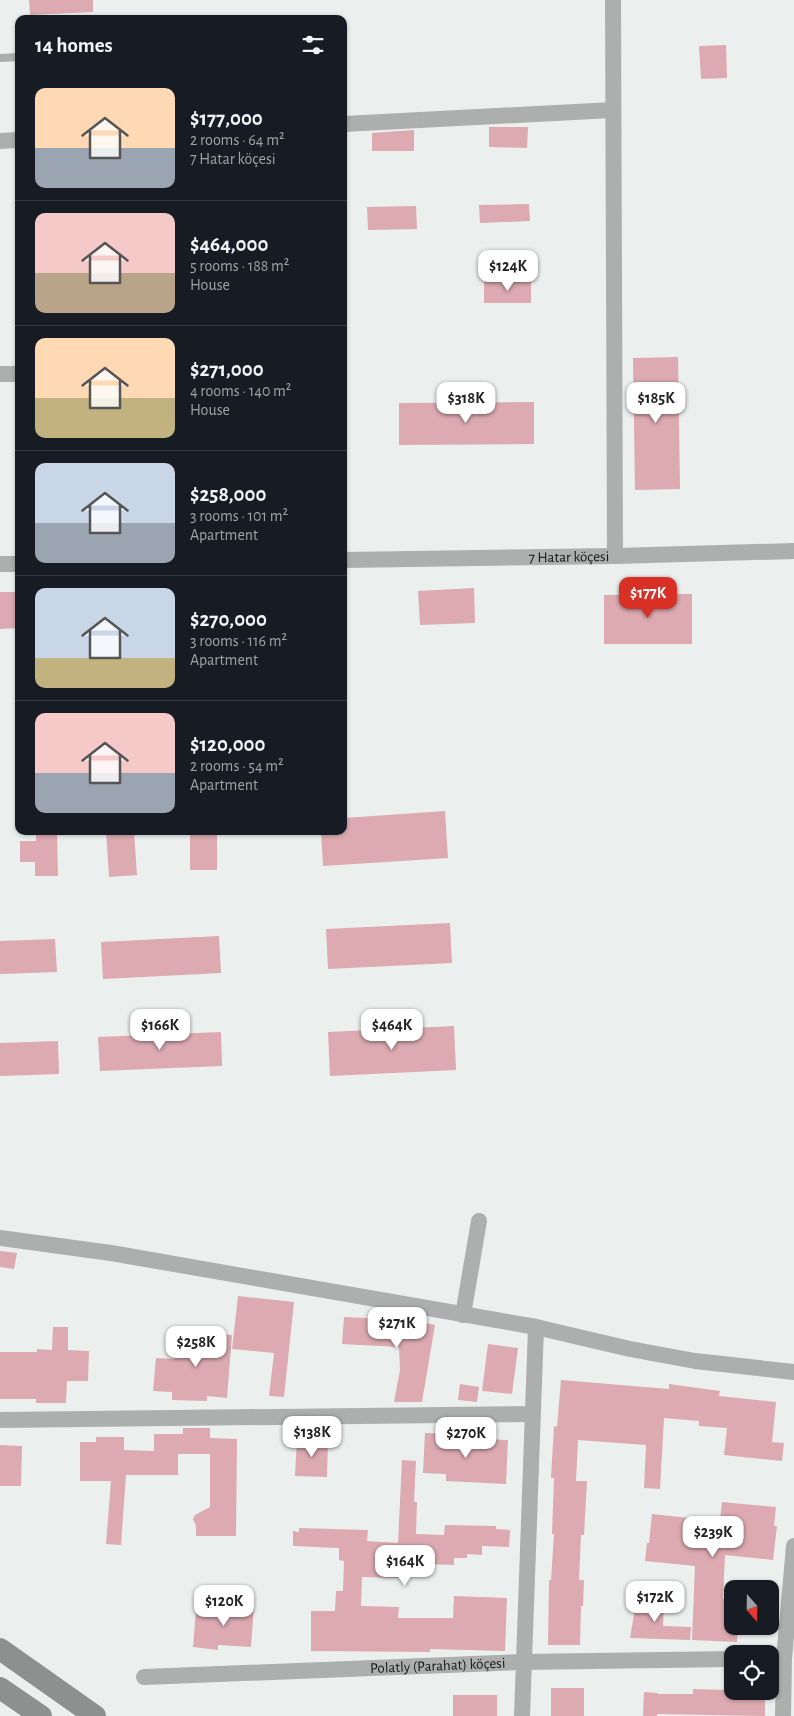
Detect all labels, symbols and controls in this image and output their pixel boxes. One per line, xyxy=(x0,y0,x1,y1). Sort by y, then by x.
icon: filters xyxy=(299,31,327,59)
text: 14 homes xyxy=(35,35,113,56)
icon: home xyxy=(75,108,135,168)
text: $177,000 xyxy=(190,108,263,129)
text: 2 rooms · 64 m² xyxy=(190,132,285,148)
text: 7 Hatar köçesi xyxy=(190,151,276,167)
icon: home xyxy=(75,233,135,293)
text: $464,000 xyxy=(190,234,268,255)
pin: $124K xyxy=(473,250,543,292)
text: 5 rooms · 188 m² xyxy=(190,258,289,274)
text: $124K xyxy=(489,258,527,274)
text: House xyxy=(190,277,230,293)
icon: home xyxy=(75,358,135,418)
text: $271,000 xyxy=(190,359,264,380)
pin: $318K xyxy=(431,382,501,424)
pin: $185K xyxy=(621,382,691,424)
text: 4 rooms · 140 m² xyxy=(190,383,291,399)
text: $318K xyxy=(447,390,485,406)
text: $185K xyxy=(637,390,675,406)
text: House xyxy=(190,402,230,418)
icon: home xyxy=(75,483,135,543)
text: $258,000 xyxy=(190,484,266,505)
text: 3 rooms · 101 m² xyxy=(190,508,288,524)
text: Apartment xyxy=(190,527,258,543)
street label: 7 Hatar köçesi xyxy=(529,549,609,565)
pin: $177K xyxy=(613,576,683,619)
text: $177K xyxy=(630,585,666,601)
icon: home xyxy=(75,608,135,668)
text: $270,000 xyxy=(190,609,267,630)
text: 3 rooms · 116 m² xyxy=(190,633,287,649)
text: Apartment xyxy=(190,652,258,668)
icon: home xyxy=(75,733,135,793)
text: $120,000 xyxy=(190,734,265,755)
text: 2 rooms · 54 m² xyxy=(190,758,284,774)
text: Apartment xyxy=(190,777,258,793)
pin: $166K xyxy=(125,1008,195,1051)
pin: $464K xyxy=(357,1008,427,1051)
text: $166K xyxy=(141,1017,179,1033)
text: $464K xyxy=(372,1017,412,1033)
pin: $271K xyxy=(362,1306,432,1349)
text: $271K xyxy=(379,1315,415,1331)
pin: $258K xyxy=(161,1326,231,1368)
text: $258K xyxy=(177,1334,215,1350)
pin: $138K xyxy=(277,1416,347,1458)
pin: $270K xyxy=(431,1416,501,1459)
text: $138K xyxy=(293,1424,331,1440)
text: $270K xyxy=(446,1425,486,1441)
pin: $239K xyxy=(678,1516,748,1558)
text: $239K xyxy=(694,1524,732,1540)
pin: $164K xyxy=(370,1544,440,1587)
text: $164K xyxy=(386,1553,424,1569)
pin: $172K xyxy=(620,1580,690,1623)
north arrow xyxy=(724,1580,779,1635)
map controls xyxy=(724,1580,779,1700)
pin: $120K xyxy=(189,1584,259,1627)
text: $172K xyxy=(637,1589,673,1605)
text: $120K xyxy=(205,1593,243,1609)
button: locate xyxy=(724,1645,779,1700)
street label: Polatly (Parahat) köçesi xyxy=(370,1656,506,1676)

